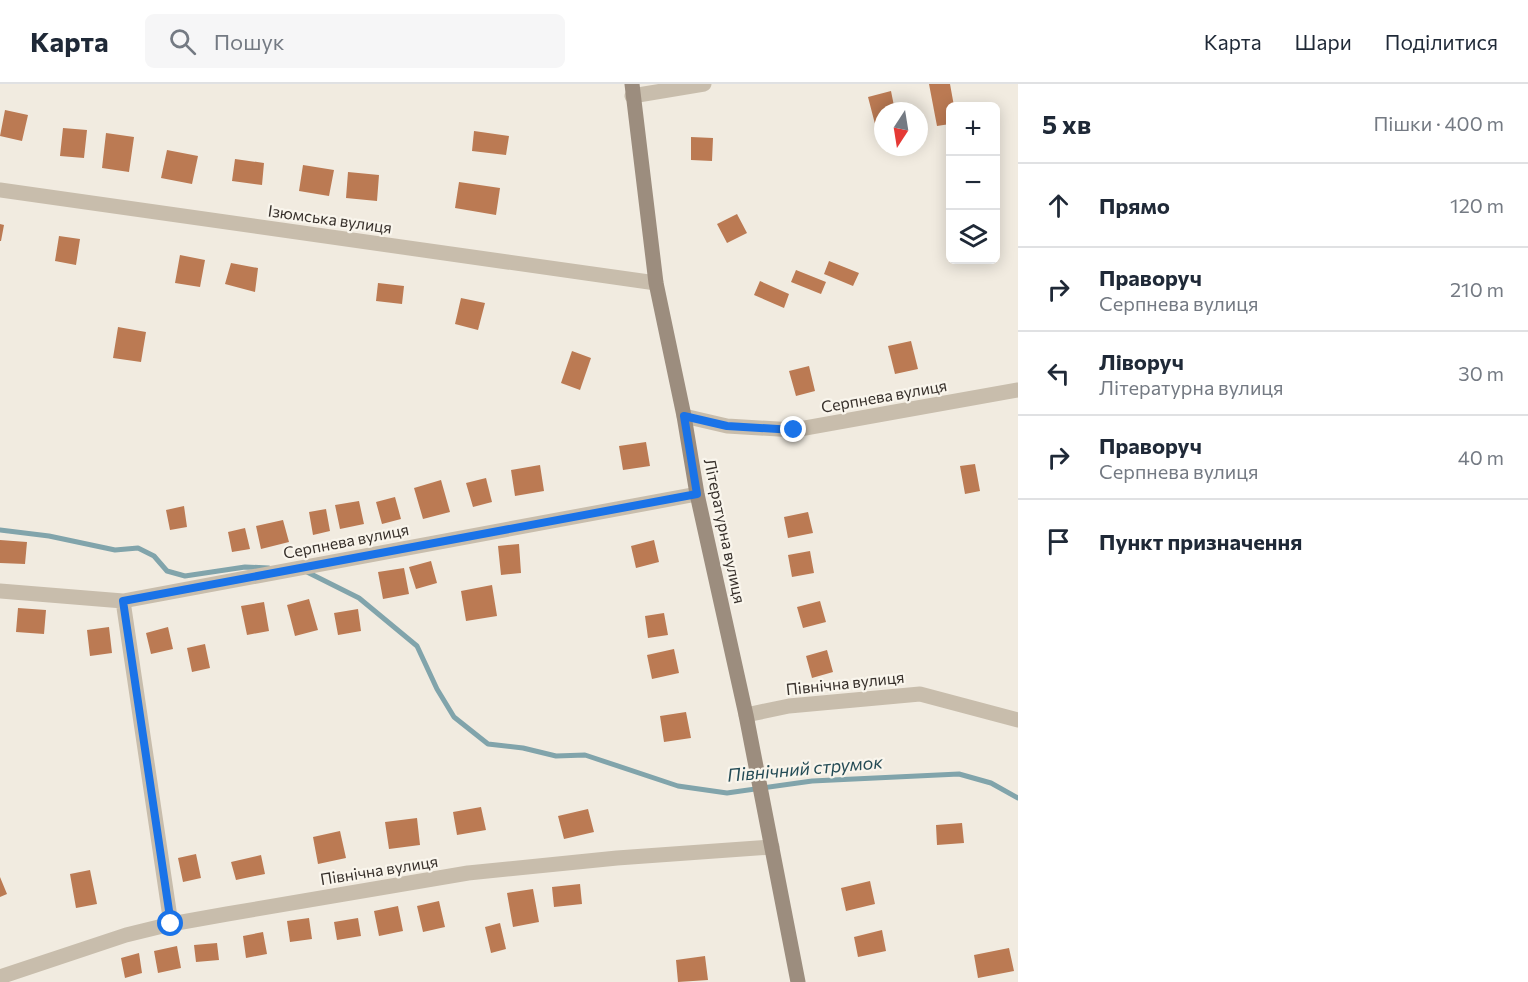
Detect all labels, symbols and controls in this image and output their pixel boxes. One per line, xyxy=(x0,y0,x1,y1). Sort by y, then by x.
search box xyxy=(145,14,565,68)
text: Карта xyxy=(30,24,109,58)
icon: search xyxy=(166,25,199,58)
text: Пошук xyxy=(214,28,285,55)
text: Карта xyxy=(1204,29,1262,54)
text: Шари xyxy=(1295,29,1352,54)
text: Поділитися xyxy=(1385,29,1498,54)
north arrow xyxy=(874,102,928,156)
map controls xyxy=(946,102,1000,264)
button: + xyxy=(946,102,1000,156)
text: 5 хв xyxy=(1042,108,1091,139)
text: Пішки · 400 m xyxy=(1373,111,1504,135)
button: − xyxy=(946,156,1000,210)
icon: ahead xyxy=(1042,189,1075,222)
text: Прямо xyxy=(1099,192,1170,219)
text: 120 m xyxy=(1450,193,1504,217)
street label: Ізюмська вулиця xyxy=(267,200,393,237)
button: layers xyxy=(946,210,1000,264)
text: Праворуч xyxy=(1099,264,1202,291)
icon: right xyxy=(1042,273,1075,306)
text: 210 m xyxy=(1450,277,1504,301)
text: Серпнева вулиця xyxy=(1099,291,1258,315)
text: Ліворуч xyxy=(1099,348,1184,375)
icon: left xyxy=(1042,357,1075,390)
text: 30 m xyxy=(1458,361,1504,385)
street label: Серпнева вулиця xyxy=(819,375,948,416)
text: Літературна вулиця xyxy=(1099,375,1284,399)
route end xyxy=(780,416,806,442)
text: Праворуч xyxy=(1099,432,1202,459)
icon: right xyxy=(1042,441,1075,474)
text: 40 m xyxy=(1458,445,1504,469)
street label: Літературна вулиця xyxy=(701,457,750,605)
text: Серпнева вулиця xyxy=(1099,459,1258,483)
street label: Серпнева вулиця xyxy=(281,519,410,562)
icon: arrive xyxy=(1042,525,1075,558)
text: Пункт призначення xyxy=(1099,528,1302,555)
street label: Північна вулиця xyxy=(785,667,905,698)
water label: Північний струмок xyxy=(726,750,884,786)
street label: Північна вулиця xyxy=(319,851,439,888)
route start xyxy=(157,910,183,936)

